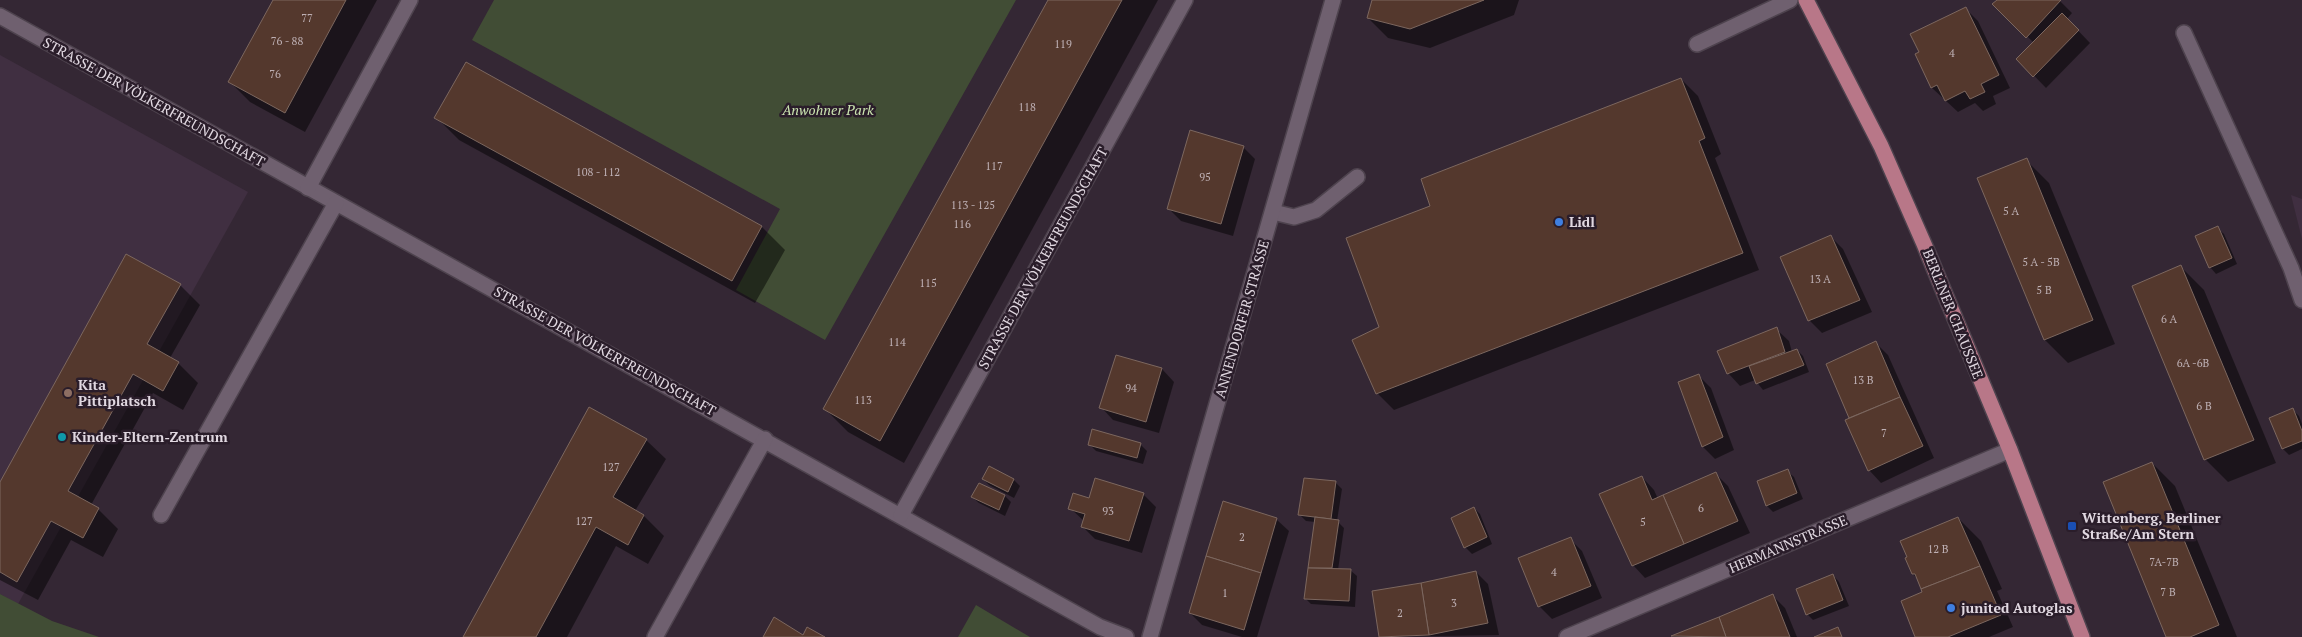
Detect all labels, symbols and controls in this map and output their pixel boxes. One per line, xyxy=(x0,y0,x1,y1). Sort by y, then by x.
house number: 77 xyxy=(301,11,313,25)
street label: STRASSE DER VÖLKERFREUNDSCHAFT xyxy=(40,32,269,171)
house number: 76 - 88 xyxy=(271,34,303,48)
house number: 119 xyxy=(1054,37,1072,51)
house number: 4 xyxy=(1949,46,1955,60)
house number: 76 xyxy=(269,67,281,81)
park label: Anwohner Park xyxy=(781,100,874,119)
house number: 118 xyxy=(1018,100,1036,114)
street label: STRASSE DER VÖLKERFREUNDSCHAFT xyxy=(973,143,1112,372)
house number: 117 xyxy=(985,159,1003,173)
house number: 108 - 112 xyxy=(576,165,620,179)
house number: 95 xyxy=(1199,170,1211,184)
house number: 113 - 125 xyxy=(951,198,995,212)
house number: 5 A xyxy=(2003,204,2019,218)
place label: Lidl xyxy=(1569,212,1595,231)
marker: Lidl xyxy=(1553,216,1565,228)
house number: 116 xyxy=(953,217,971,231)
street label: ANNENDORFER STRASSE xyxy=(1210,238,1273,400)
street label: BERLINER CHAUSSEE xyxy=(1919,246,1988,382)
house number: 5 A - 5B xyxy=(2022,255,2060,269)
house number: 13 A xyxy=(1809,272,1831,286)
house number: 115 xyxy=(919,276,937,290)
street label: STRASSE DER VÖLKERFREUNDSCHAFT xyxy=(491,281,720,420)
house number: 5 B xyxy=(2036,283,2052,297)
house number: 6 A xyxy=(2161,312,2177,326)
house number: 114 xyxy=(888,335,906,349)
house number: 6A -6B xyxy=(2177,356,2210,370)
house number: 13 B xyxy=(1852,373,1874,387)
place label: Kita Pittiplatsch xyxy=(78,375,156,410)
house number: 94 xyxy=(1125,381,1137,395)
marker: Kita Pittiplatsch xyxy=(62,387,74,399)
house number: 113 xyxy=(854,393,872,407)
house number: 6 B xyxy=(2196,399,2212,413)
house number: 7 xyxy=(1881,426,1887,440)
place label: Kinder-Eltern-Zentrum xyxy=(72,427,228,446)
marker: Kinder-Eltern-Zentrum xyxy=(56,431,68,443)
house number: 127 xyxy=(602,460,620,474)
house number: 6 xyxy=(1698,501,1704,515)
house number: 93 xyxy=(1102,504,1114,518)
place label: Wittenberg, Berliner Straße/Am Stern xyxy=(2082,508,2220,543)
street label: HERMANNSTRASSE xyxy=(1726,510,1850,577)
house number: 127 xyxy=(575,514,593,528)
house number: 5 xyxy=(1640,515,1646,529)
marker: Wittenberg, Berliner Straße/Am Stern xyxy=(2066,520,2078,532)
house number: 2 xyxy=(1239,530,1245,544)
house number: 12 B xyxy=(1927,542,1949,556)
house number: 7A-7B xyxy=(2149,555,2179,569)
house number: 4 xyxy=(1551,565,1557,579)
house number: 7 B xyxy=(2160,585,2176,599)
house number: 1 xyxy=(1222,586,1228,600)
house number: 3 xyxy=(1451,596,1457,610)
place label: junited Autoglas xyxy=(1961,598,2072,617)
marker: junited Autoglas xyxy=(1945,602,1957,614)
house number: 2 xyxy=(1397,606,1403,620)

